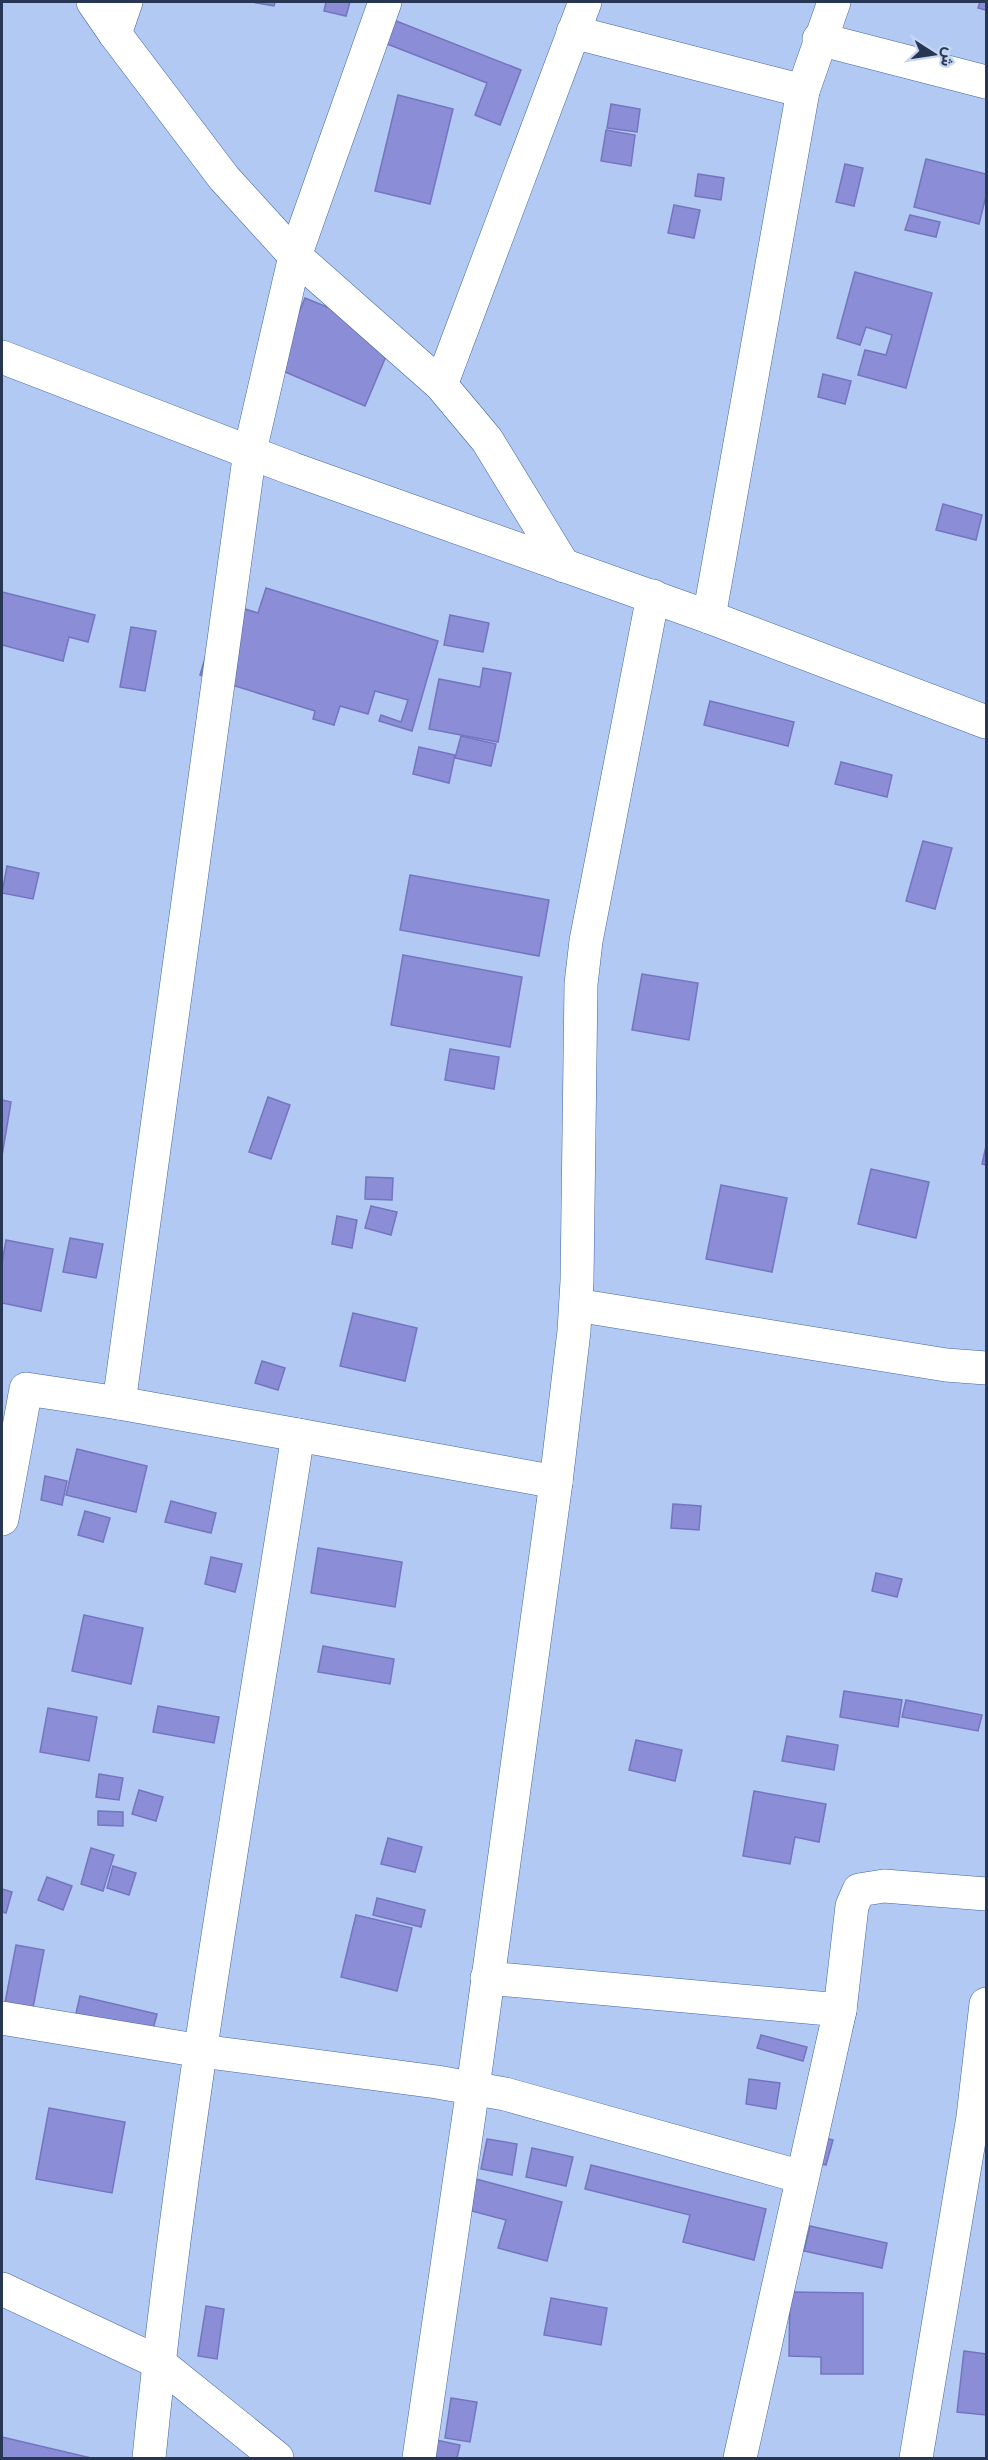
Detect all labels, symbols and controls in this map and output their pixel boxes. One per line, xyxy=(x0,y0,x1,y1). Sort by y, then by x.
north arrow xyxy=(904,24,964,84)
text: ش xyxy=(937,46,958,68)

